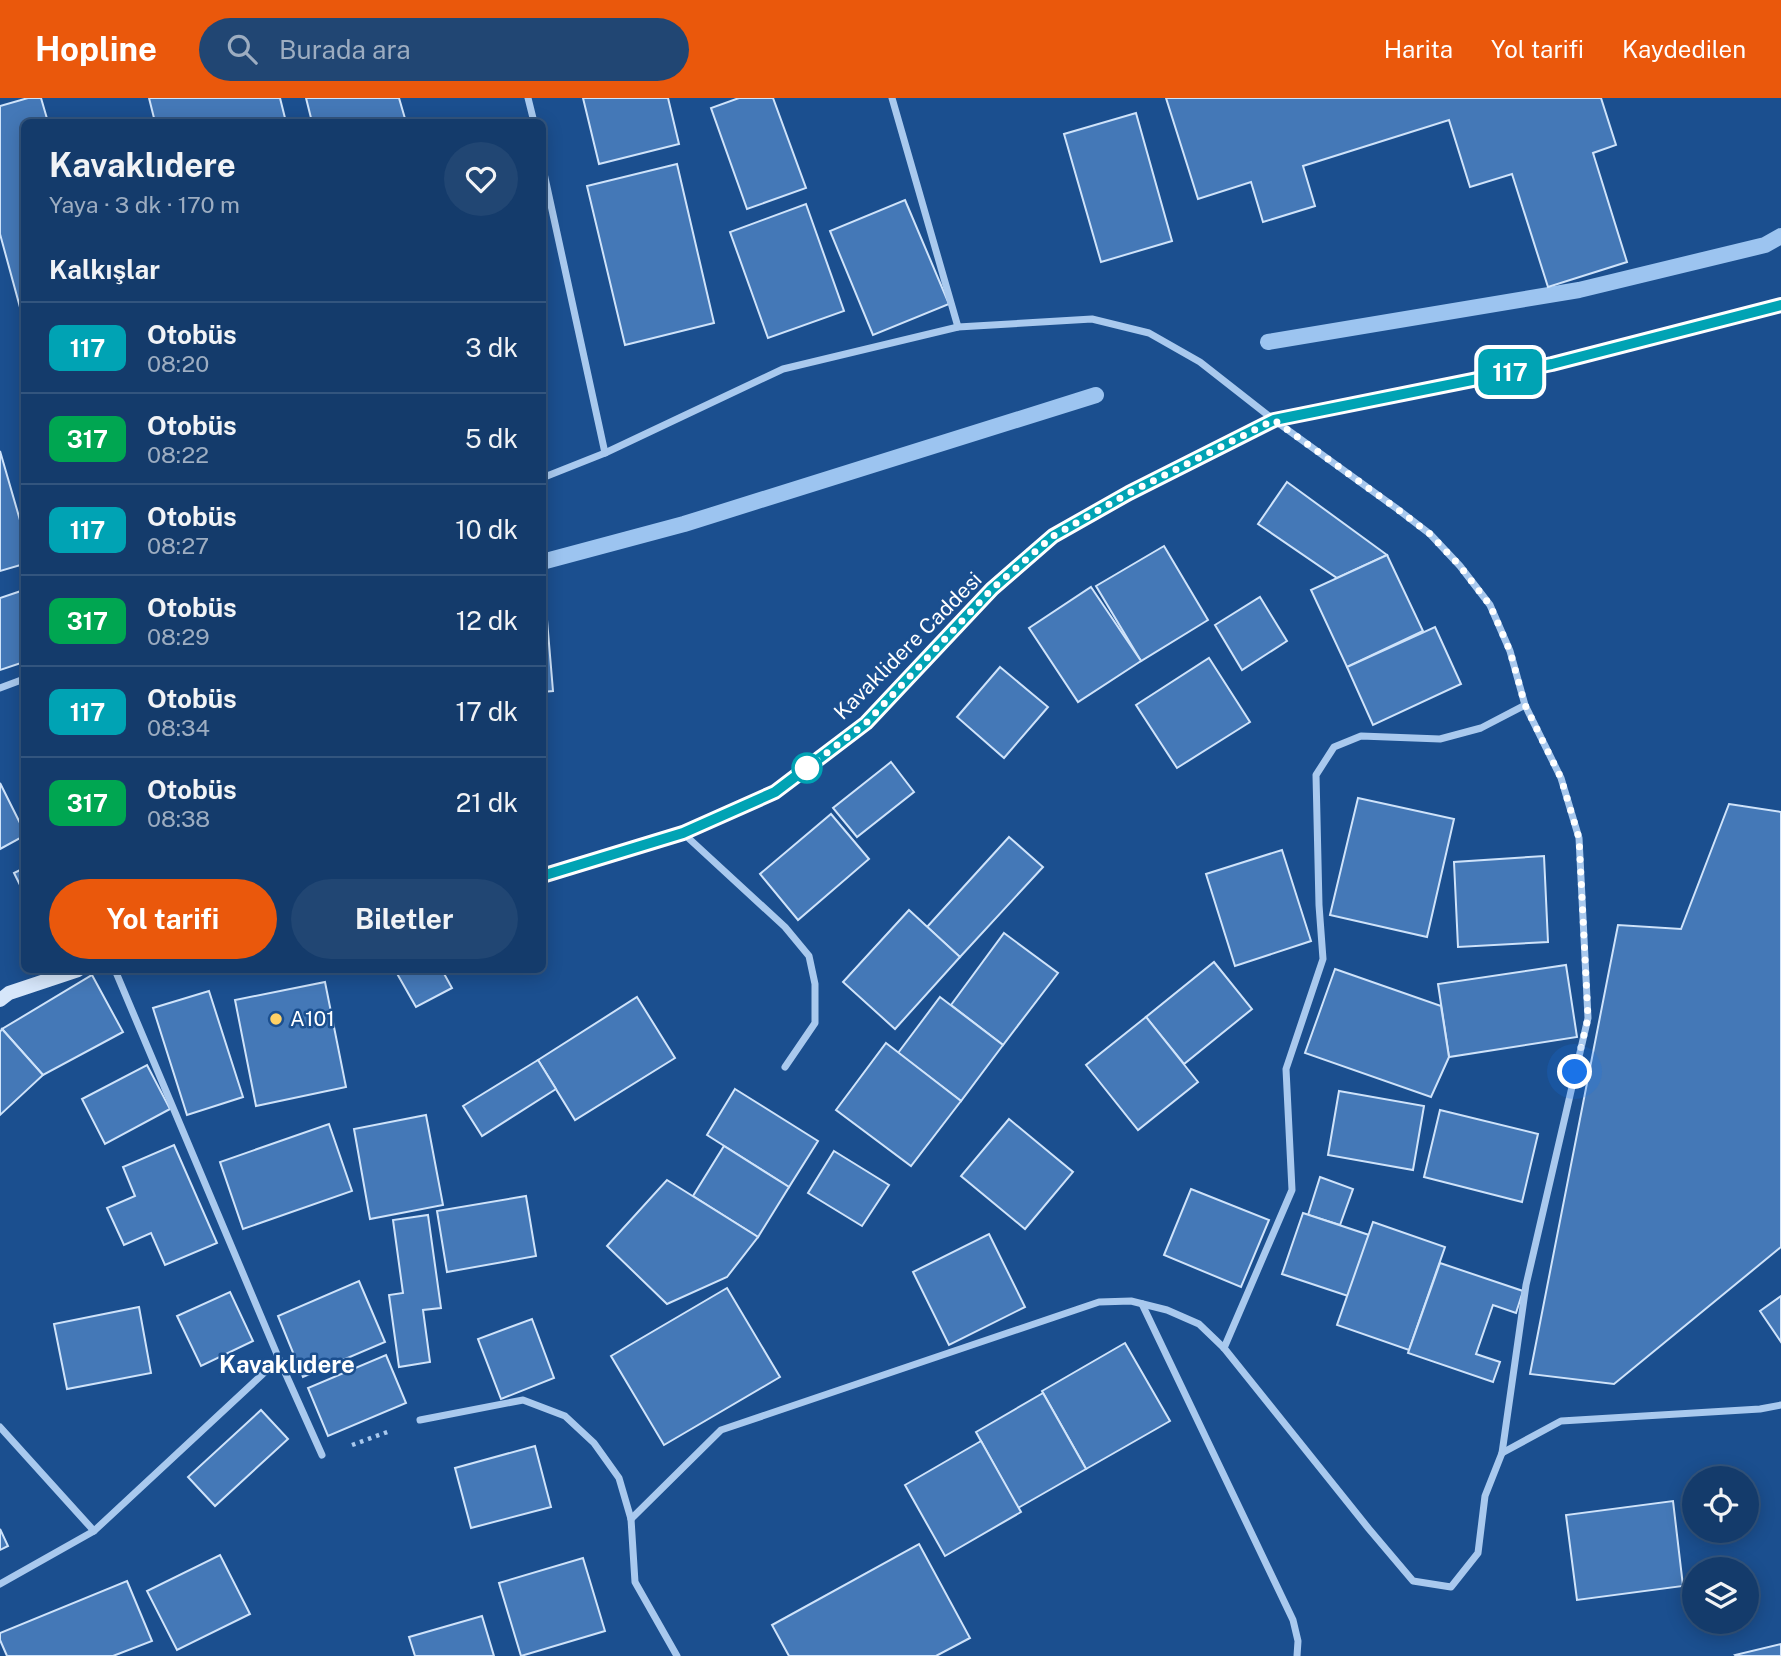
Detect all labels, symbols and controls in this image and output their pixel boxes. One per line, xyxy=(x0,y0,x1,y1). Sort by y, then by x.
search box xyxy=(199,18,689,81)
text: Hopline xyxy=(35,30,157,68)
icon: search xyxy=(223,30,261,68)
text: Burada ara xyxy=(279,34,411,65)
text: Harita xyxy=(1384,35,1453,63)
text: Yol tarifi xyxy=(1491,35,1584,63)
text: Kaydedilen xyxy=(1622,35,1746,63)
button: heart xyxy=(444,142,518,216)
text: Kavaklıdere xyxy=(49,146,236,184)
text: Yaya · 3 dk · 170 m xyxy=(49,191,240,218)
text: Kalkışlar xyxy=(49,254,160,285)
text: Otobüs xyxy=(147,319,237,350)
text: 3 dk xyxy=(465,332,518,363)
text: 117 xyxy=(70,334,105,362)
line badge: 117 xyxy=(1470,349,1550,395)
text: 08:20 xyxy=(147,350,209,377)
text: 117 xyxy=(1492,358,1528,386)
text: Otobüs xyxy=(147,410,237,441)
text: 5 dk xyxy=(465,423,518,454)
text: 317 xyxy=(67,425,108,453)
text: 08:22 xyxy=(147,441,209,468)
text: Otobüs xyxy=(147,501,237,532)
text: 10 dk xyxy=(455,514,518,545)
text: 117 xyxy=(70,516,105,544)
text: 08:27 xyxy=(147,532,209,559)
street label: Kavaklidere Caddesi xyxy=(829,567,987,725)
text: Otobüs xyxy=(147,592,237,623)
text: 12 dk xyxy=(456,605,518,636)
text: 317 xyxy=(67,607,108,635)
text: 08:29 xyxy=(147,623,210,650)
text: Otobüs xyxy=(147,683,237,714)
text: 17 dk xyxy=(456,696,518,727)
text: 117 xyxy=(70,698,105,726)
text: 08:34 xyxy=(147,714,210,741)
unlabelled marker xyxy=(792,753,822,783)
text: Otobüs xyxy=(147,774,237,805)
text: 21 dk xyxy=(456,787,518,818)
text: 317 xyxy=(67,789,108,817)
text: 08:38 xyxy=(147,805,210,832)
button: Yol tarifi xyxy=(49,879,277,959)
button: Biletler xyxy=(291,879,518,959)
place label: A101 xyxy=(290,1006,335,1031)
marker: A101 xyxy=(268,1011,284,1027)
your location xyxy=(1557,1054,1592,1089)
district label: Kavaklıdere xyxy=(219,1350,355,1378)
map controls xyxy=(1682,1466,1759,1634)
button: locate xyxy=(1682,1466,1759,1543)
button: layers xyxy=(1682,1557,1759,1634)

